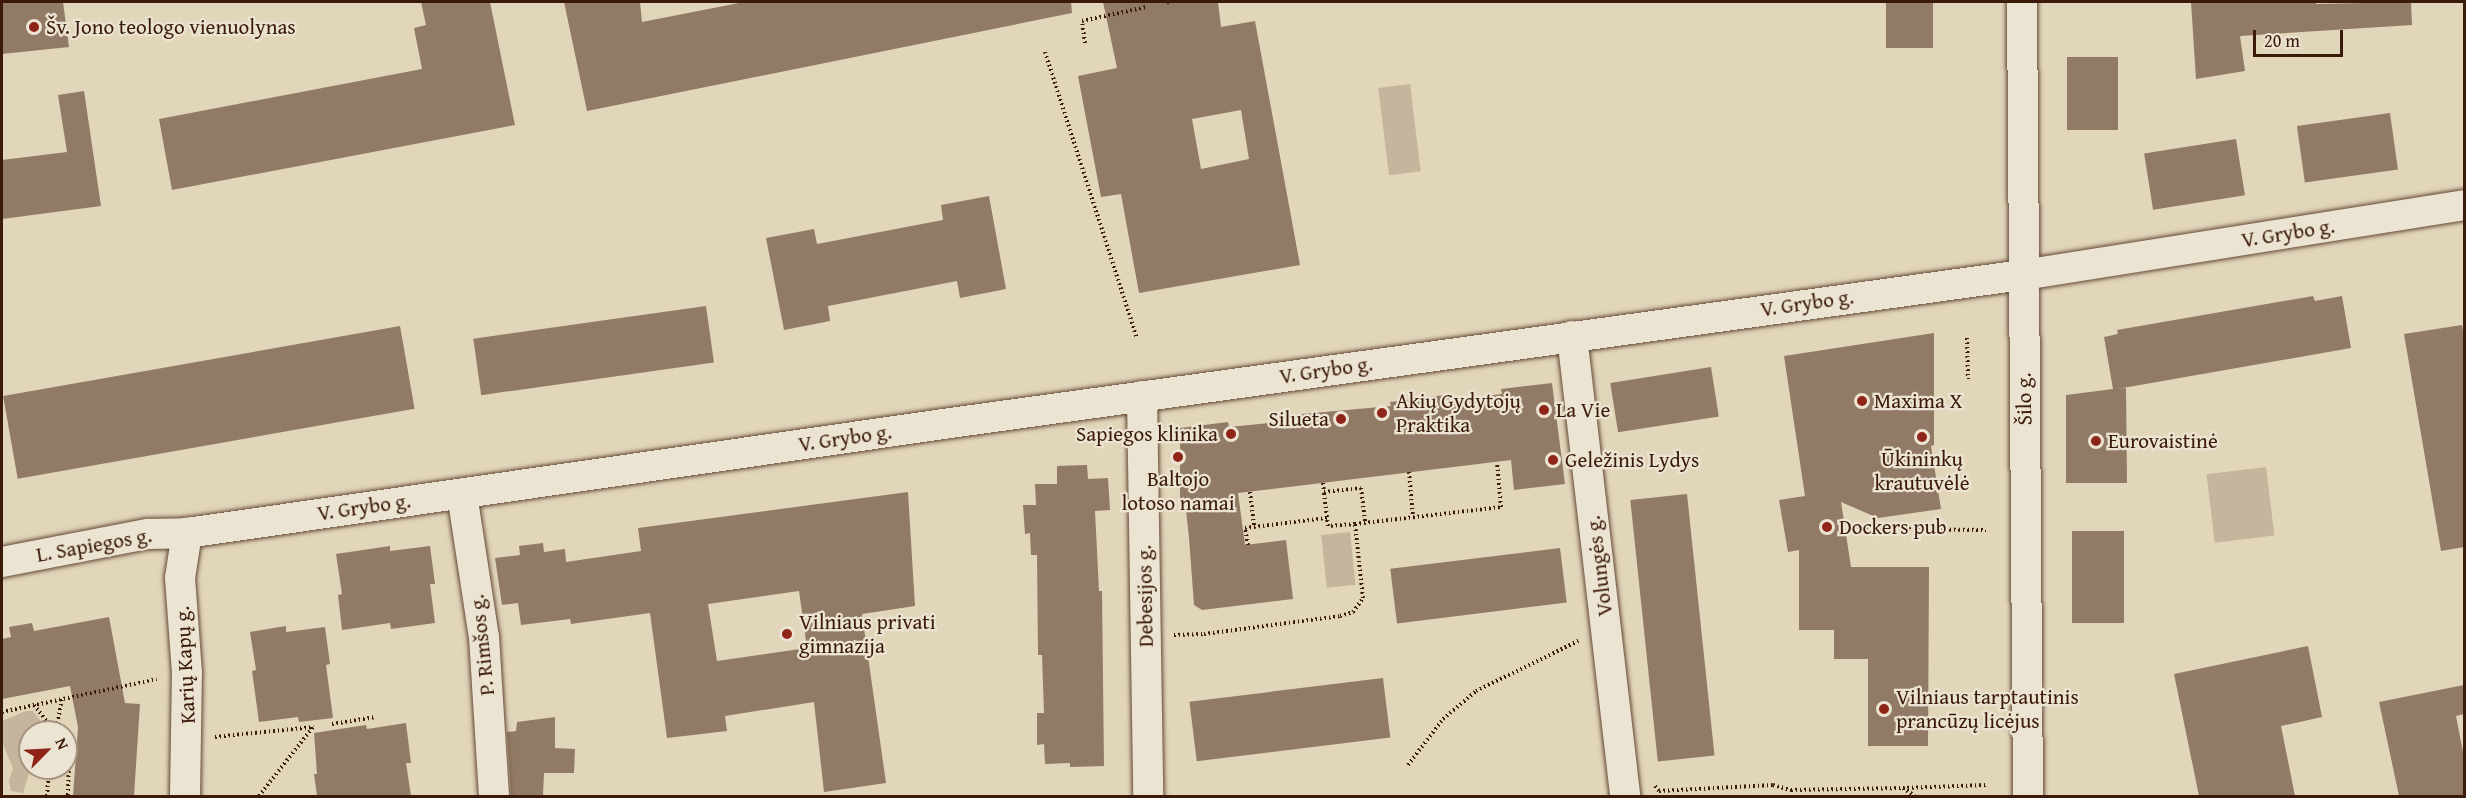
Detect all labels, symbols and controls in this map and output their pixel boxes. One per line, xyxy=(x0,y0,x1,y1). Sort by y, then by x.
place label: Šv. Jono teologo vienuolynas xyxy=(46,14,296,40)
scale bar xyxy=(2256,18,2346,56)
marker: Šv. Jono teologo vienuolynas xyxy=(27,20,41,34)
text: 20 m xyxy=(2264,27,2300,54)
street label: V. Grybo g. xyxy=(2240,213,2336,253)
street label: V. Grybo g. xyxy=(1759,284,1855,322)
street label: V. Grybo g. xyxy=(1278,351,1374,389)
street label: Šilo g. xyxy=(2011,372,2037,426)
place label: Akių Gydytojų Praktika xyxy=(1396,388,1521,438)
place label: Maxima X xyxy=(1874,388,1962,414)
marker: Maxima X xyxy=(1855,394,1869,408)
place label: La Vie xyxy=(1556,397,1610,423)
marker: La Vie xyxy=(1537,403,1551,417)
marker: Akių Gydytojų Praktika xyxy=(1373,404,1391,422)
place label: Silueta xyxy=(1268,406,1329,432)
marker: Silueta xyxy=(1334,412,1348,426)
street label: V. Grybo g. xyxy=(797,419,893,457)
place label: Sapiegos klinika xyxy=(1076,421,1218,447)
marker: Sapiegos klinika xyxy=(1222,425,1240,443)
place label: Eurovaistinė xyxy=(2108,428,2218,454)
marker: Ūkininkų krautuvėlė xyxy=(1915,430,1929,444)
marker: Eurovaistinė xyxy=(2089,434,2103,448)
place label: Ūkininkų krautuvėlė xyxy=(1874,446,1970,496)
place label: Geležinis Lydys xyxy=(1565,447,1699,473)
marker: Baltojo lotoso namai xyxy=(1171,450,1185,464)
marker: Geležinis Lydys xyxy=(1546,453,1560,467)
place label: Baltojo lotoso namai xyxy=(1121,466,1235,516)
street label: V. Grybo g. xyxy=(316,488,412,526)
street label: Volungės g. xyxy=(1580,514,1618,618)
place label: Dockers pub xyxy=(1839,514,1947,540)
marker: Dockers pub xyxy=(1820,520,1834,534)
street label: L. Sapiegos g. xyxy=(34,522,154,568)
street label: Debesijos g. xyxy=(1132,545,1158,647)
street label: P. Rimšos g. xyxy=(464,593,500,697)
street label: Karių Kapų g. xyxy=(169,605,201,725)
place label: Vilniaus privati gimnazija xyxy=(799,609,936,659)
marker: Vilniaus privati gimnazija xyxy=(780,627,794,641)
place label: Vilniaus tarptautinis prancūzų licėjus xyxy=(1896,684,2079,734)
marker: Vilniaus tarptautinis prancūzų licėjus xyxy=(1877,702,1891,716)
north arrow xyxy=(18,720,78,780)
text: N xyxy=(49,734,76,753)

